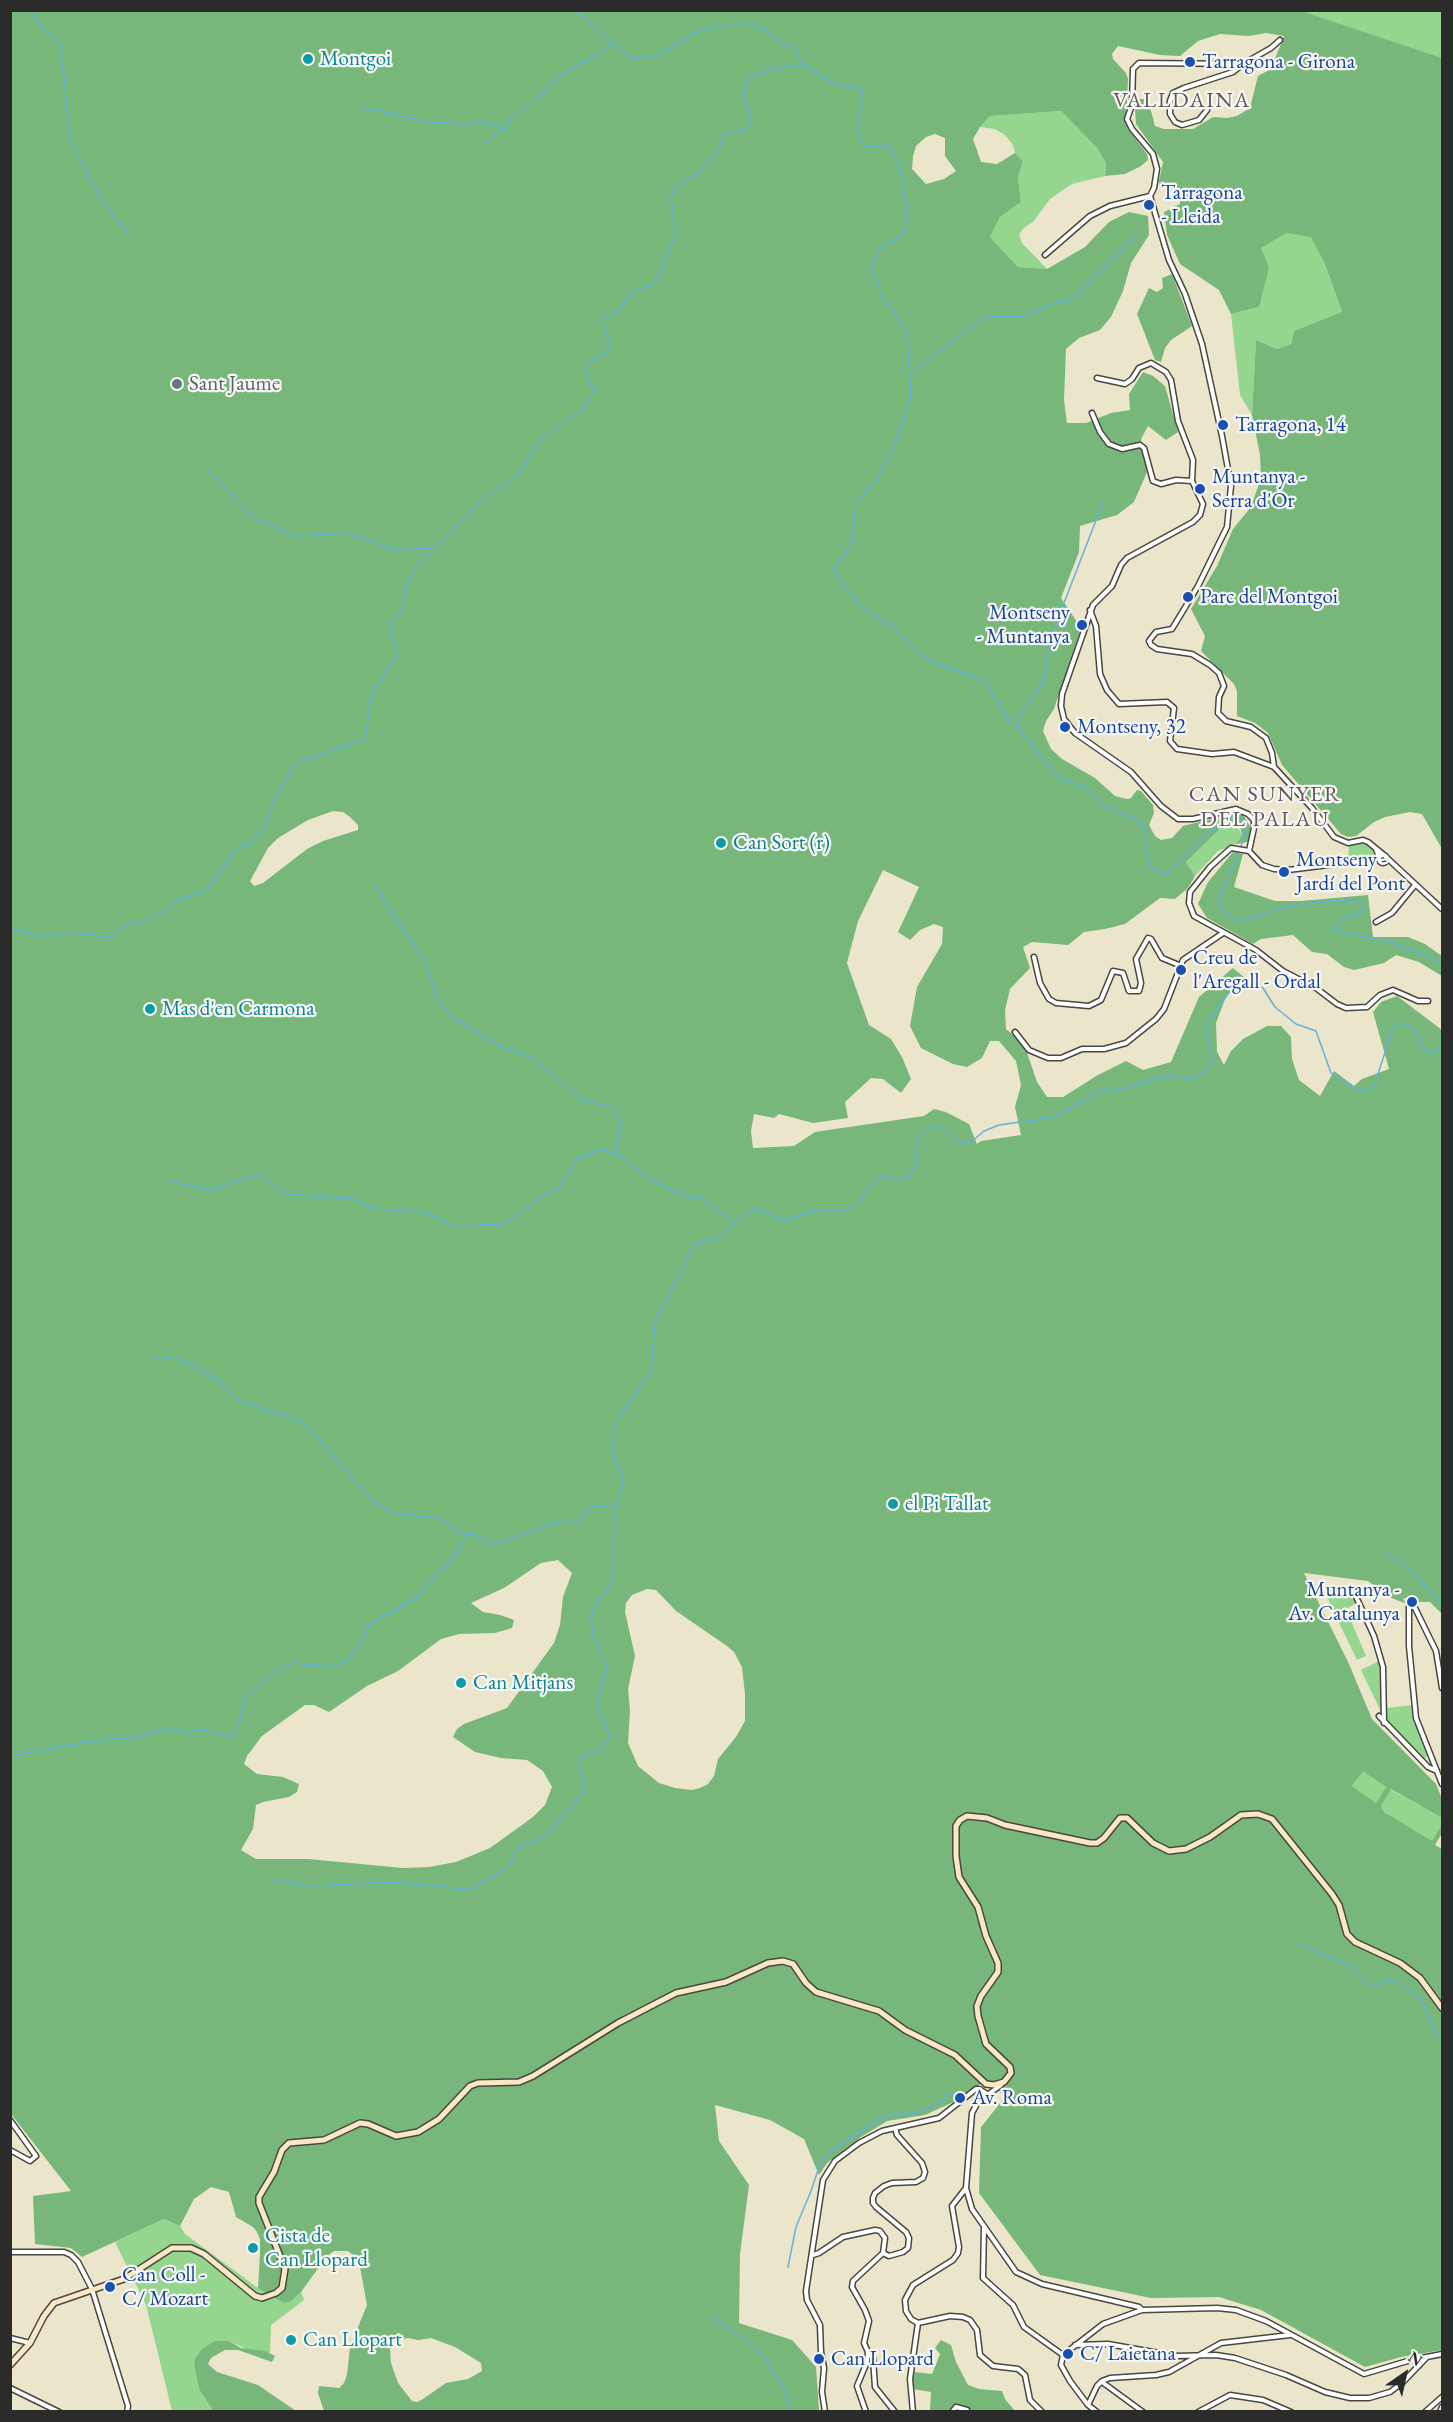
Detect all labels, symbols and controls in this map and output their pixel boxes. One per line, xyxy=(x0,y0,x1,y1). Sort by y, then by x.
place label: Montgoi xyxy=(320,46,391,72)
place label: Tarragona - Girona xyxy=(1202,49,1355,75)
marker: Montgoi xyxy=(301,52,315,66)
marker: Tarragona - Girona xyxy=(1183,55,1197,69)
district label: VALLDAINA xyxy=(1113,88,1251,114)
place label: Tarragona - Lleida xyxy=(1161,180,1243,230)
marker: Tarragona - Lleida xyxy=(1142,198,1156,212)
place label: Sant Jaume xyxy=(189,371,280,397)
marker: Sant Jaume xyxy=(170,377,184,391)
place label: Tarragona, 14 xyxy=(1235,412,1346,438)
marker: Tarragona, 14 xyxy=(1216,418,1230,432)
place label: Muntanya - Serra d'Or xyxy=(1212,464,1306,514)
marker: Muntanya - Serra d'Or xyxy=(1193,482,1207,496)
place label: Parc del Montgoi xyxy=(1200,584,1338,610)
marker: Parc del Montgoi xyxy=(1181,590,1195,604)
place label: Montseny - Muntanya xyxy=(976,600,1070,650)
marker: Montseny - Muntanya xyxy=(1075,618,1089,632)
place label: Montseny, 32 xyxy=(1077,714,1186,740)
marker: Montseny, 32 xyxy=(1058,720,1072,734)
district label: CAN SUNYER DEL PALAU xyxy=(1189,782,1341,834)
place label: Can Sort (r) xyxy=(733,830,830,856)
marker: Can Sort (r) xyxy=(714,836,728,850)
place label: Montseny - Jardí del Pont xyxy=(1296,847,1405,897)
marker: Montseny - Jardí del Pont xyxy=(1277,865,1291,879)
place label: Creu de l'Aregall - Ordal xyxy=(1193,945,1321,995)
marker: Creu de l'Aregall - Ordal xyxy=(1174,963,1188,977)
place label: Mas d'en Carmona xyxy=(162,996,315,1022)
marker: Mas d'en Carmona xyxy=(143,1002,157,1016)
place label: el Pi Tallat xyxy=(905,1491,989,1517)
marker: el Pi Tallat xyxy=(886,1497,900,1511)
place label: Muntanya - Av. Catalunya xyxy=(1288,1577,1400,1627)
marker: Muntanya - Av. Catalunya xyxy=(1405,1595,1419,1609)
place label: Can Mitjans xyxy=(473,1670,573,1696)
marker: Can Mitjans xyxy=(454,1676,468,1690)
place label: Av. Roma xyxy=(972,2085,1052,2111)
marker: Av. Roma xyxy=(953,2091,967,2105)
place label: Cista de Can Llopard xyxy=(265,2223,368,2273)
marker: Cista de Can Llopard xyxy=(246,2241,260,2255)
place label: Can Coll - C/ Mozart xyxy=(122,2262,208,2312)
marker: Can Coll - C/ Mozart xyxy=(103,2280,117,2294)
place label: Can Llopart xyxy=(303,2327,402,2353)
marker: Can Llopart xyxy=(284,2333,298,2347)
place label: C/ Laietana xyxy=(1080,2341,1176,2367)
north arrow xyxy=(1375,2344,1435,2404)
place label: Can Llopard xyxy=(831,2346,934,2372)
text: N xyxy=(1404,2346,1427,2371)
marker: C/ Laietana xyxy=(1061,2347,1075,2361)
marker: Can Llopard xyxy=(812,2352,826,2366)

